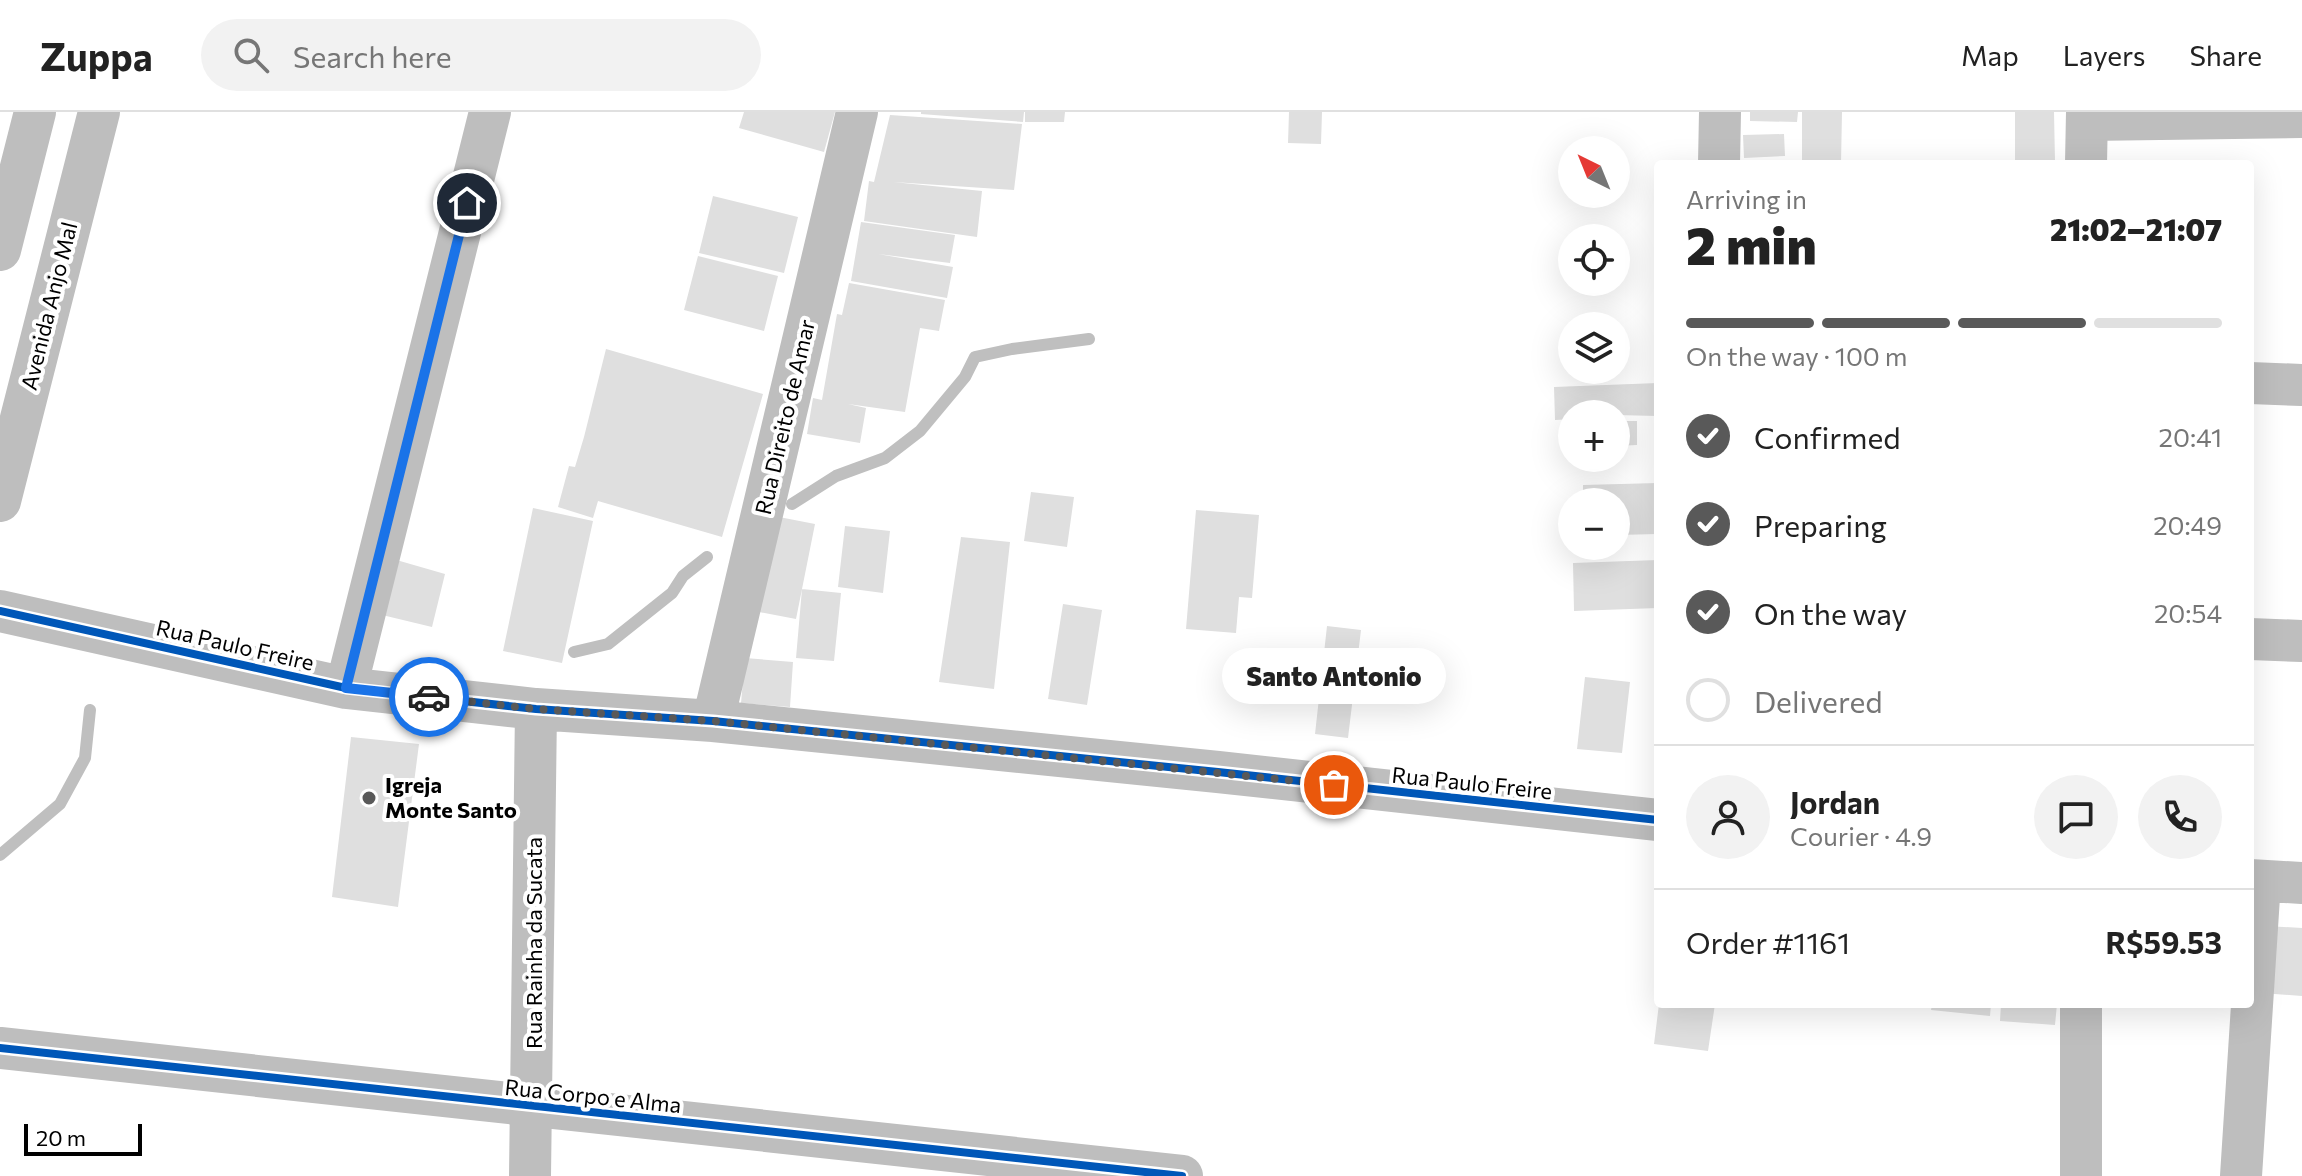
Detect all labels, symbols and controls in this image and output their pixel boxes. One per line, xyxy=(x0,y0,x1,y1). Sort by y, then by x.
search box xyxy=(201,19,761,91)
text: Zuppa xyxy=(40,32,153,79)
icon: search xyxy=(229,33,273,77)
text: Search here xyxy=(293,37,451,74)
text: Map xyxy=(1961,38,2019,72)
text: Layers xyxy=(2063,38,2145,72)
text: Share xyxy=(2189,38,2262,72)
north arrow xyxy=(1558,136,1630,208)
map controls xyxy=(1558,136,1630,560)
pin xyxy=(433,169,501,237)
icon: home xyxy=(445,181,489,225)
text: Arriving in xyxy=(1686,183,1807,214)
text: 21:02–21:07 xyxy=(2050,210,2222,247)
text: 2 min xyxy=(1686,212,1817,276)
street label: Avenida Anjo Mal xyxy=(15,219,82,393)
button: locate xyxy=(1558,224,1630,296)
button: layers xyxy=(1558,312,1630,384)
street label: Rua Direito de Amar xyxy=(749,316,820,517)
text: On the way · 100 m xyxy=(1686,340,1908,371)
button: + xyxy=(1558,400,1630,472)
icon: check xyxy=(1686,414,1730,458)
text: Confirmed xyxy=(1754,418,1901,455)
text: 20:41 xyxy=(2159,421,2222,452)
button: − xyxy=(1558,488,1630,560)
icon: check xyxy=(1686,502,1730,546)
text: Preparing xyxy=(1754,506,1887,543)
text: 20:49 xyxy=(2153,509,2222,540)
icon: check xyxy=(1686,590,1730,634)
text: On the way xyxy=(1754,594,1907,631)
text: 20:54 xyxy=(2154,597,2222,628)
street label: Rua Paulo Freire xyxy=(154,613,317,676)
callout: Santo Antonio xyxy=(1222,649,1446,705)
courier xyxy=(389,657,469,737)
text: Santo Antonio xyxy=(1246,660,1422,691)
icon: car xyxy=(407,675,451,719)
text: Delivered xyxy=(1754,682,1883,719)
pin xyxy=(1300,751,1368,819)
street label: Rua Paulo Freire xyxy=(1391,761,1554,804)
icon: bag xyxy=(1312,763,1356,807)
place label: Igreja Monte Santo xyxy=(385,771,517,823)
button: person xyxy=(1686,775,1770,859)
button: chat xyxy=(2034,775,2118,859)
button: phone xyxy=(2138,775,2222,859)
text: Jordan xyxy=(1790,783,1880,820)
marker: Igreja Monte Santo xyxy=(360,789,378,807)
text: Courier · 4.9 xyxy=(1790,820,1932,851)
street label: Rua Rainha da Sucata xyxy=(520,837,547,1049)
text: Order #1161 xyxy=(1686,923,1850,960)
text: R$59.53 xyxy=(2106,923,2222,960)
street label: Rua Corpo e Alma xyxy=(503,1073,683,1118)
scale bar xyxy=(24,1120,142,1156)
text: 20 m xyxy=(36,1124,86,1151)

